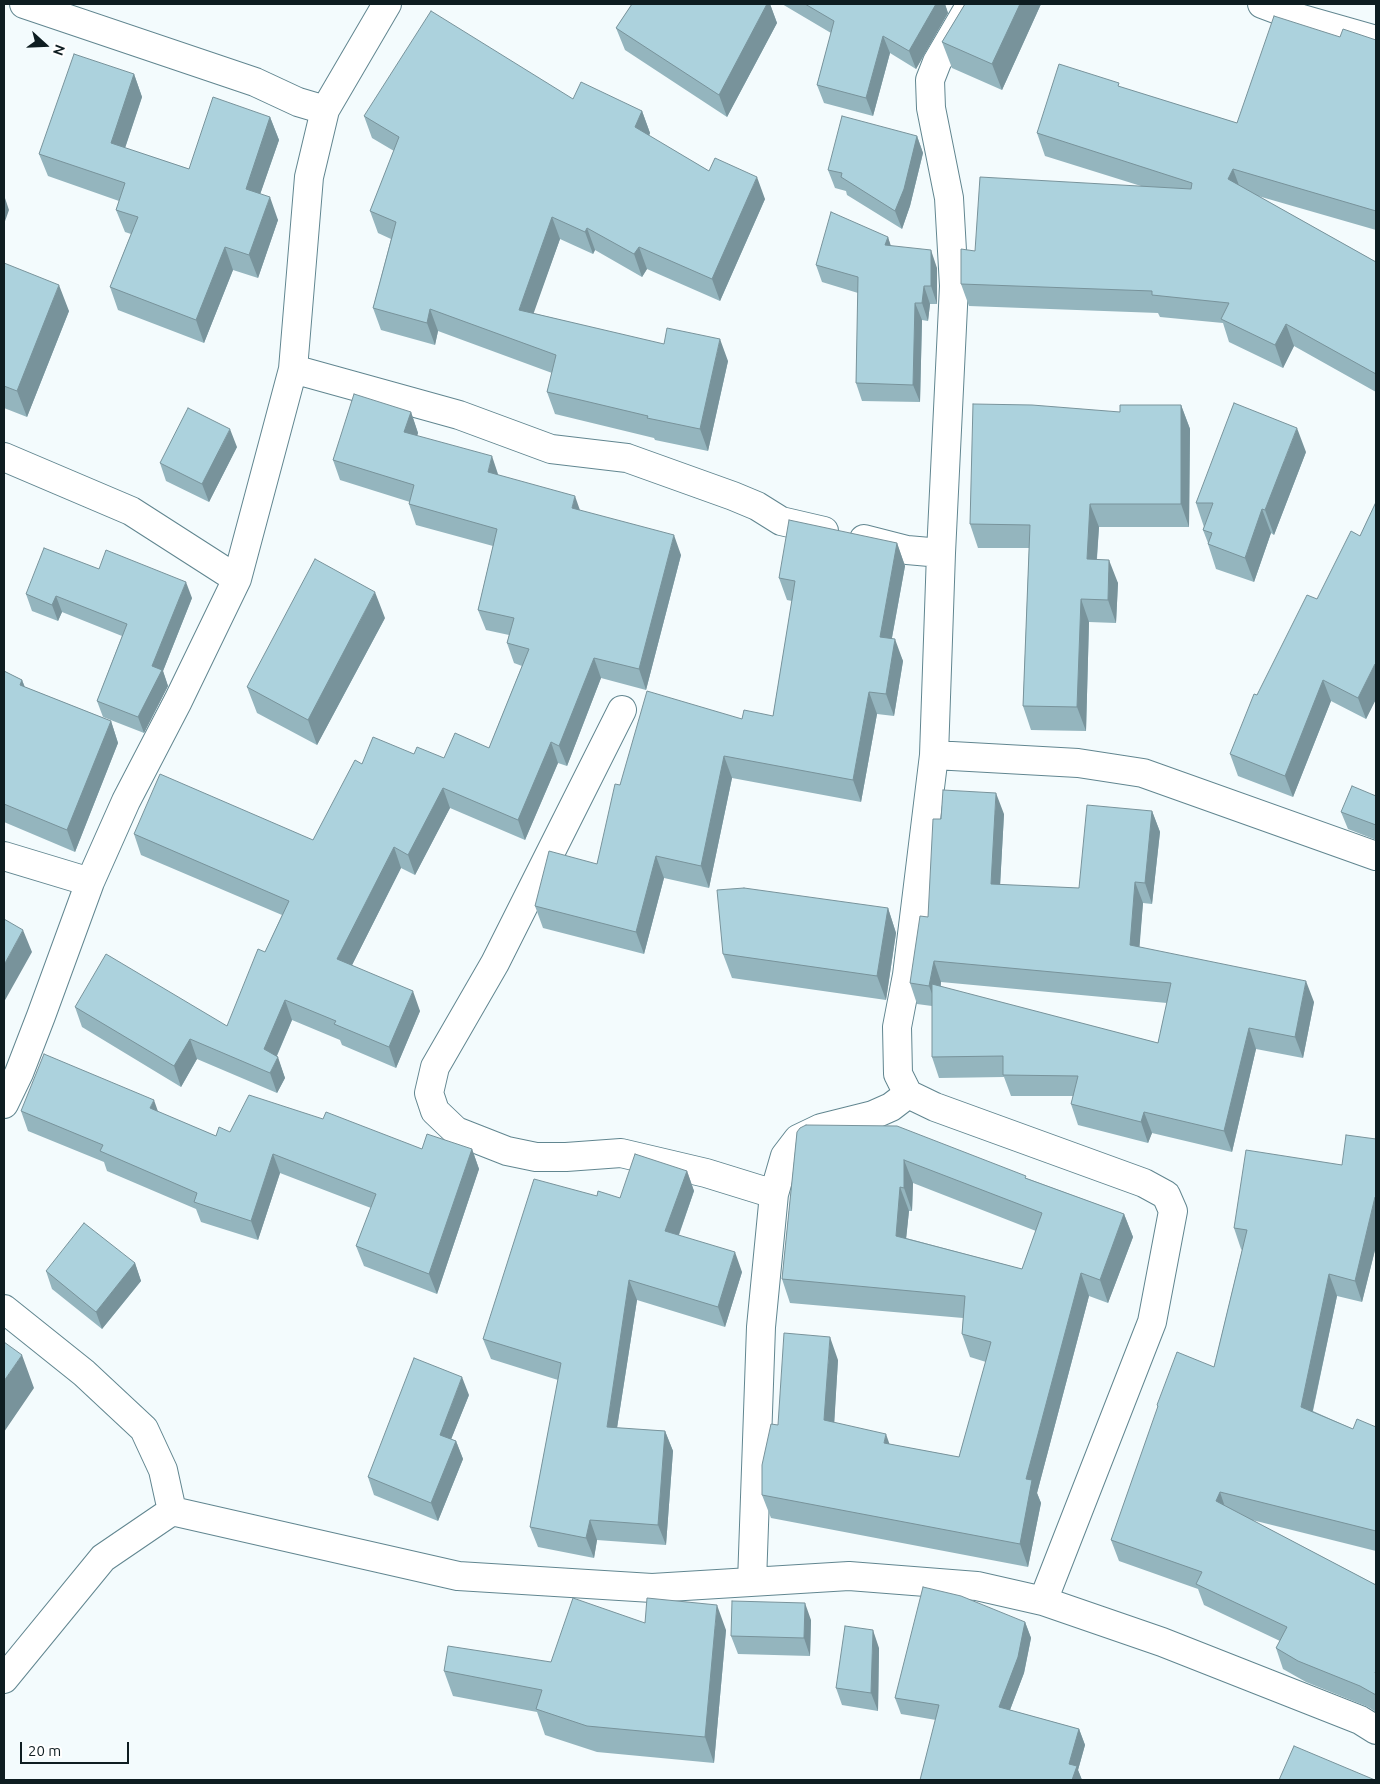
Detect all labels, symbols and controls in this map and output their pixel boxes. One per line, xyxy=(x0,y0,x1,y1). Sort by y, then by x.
north arrow xyxy=(20,20,70,70)
text: N xyxy=(50,42,68,58)
scale bar xyxy=(22,1732,131,1764)
text: 20 m xyxy=(28,1742,61,1759)

